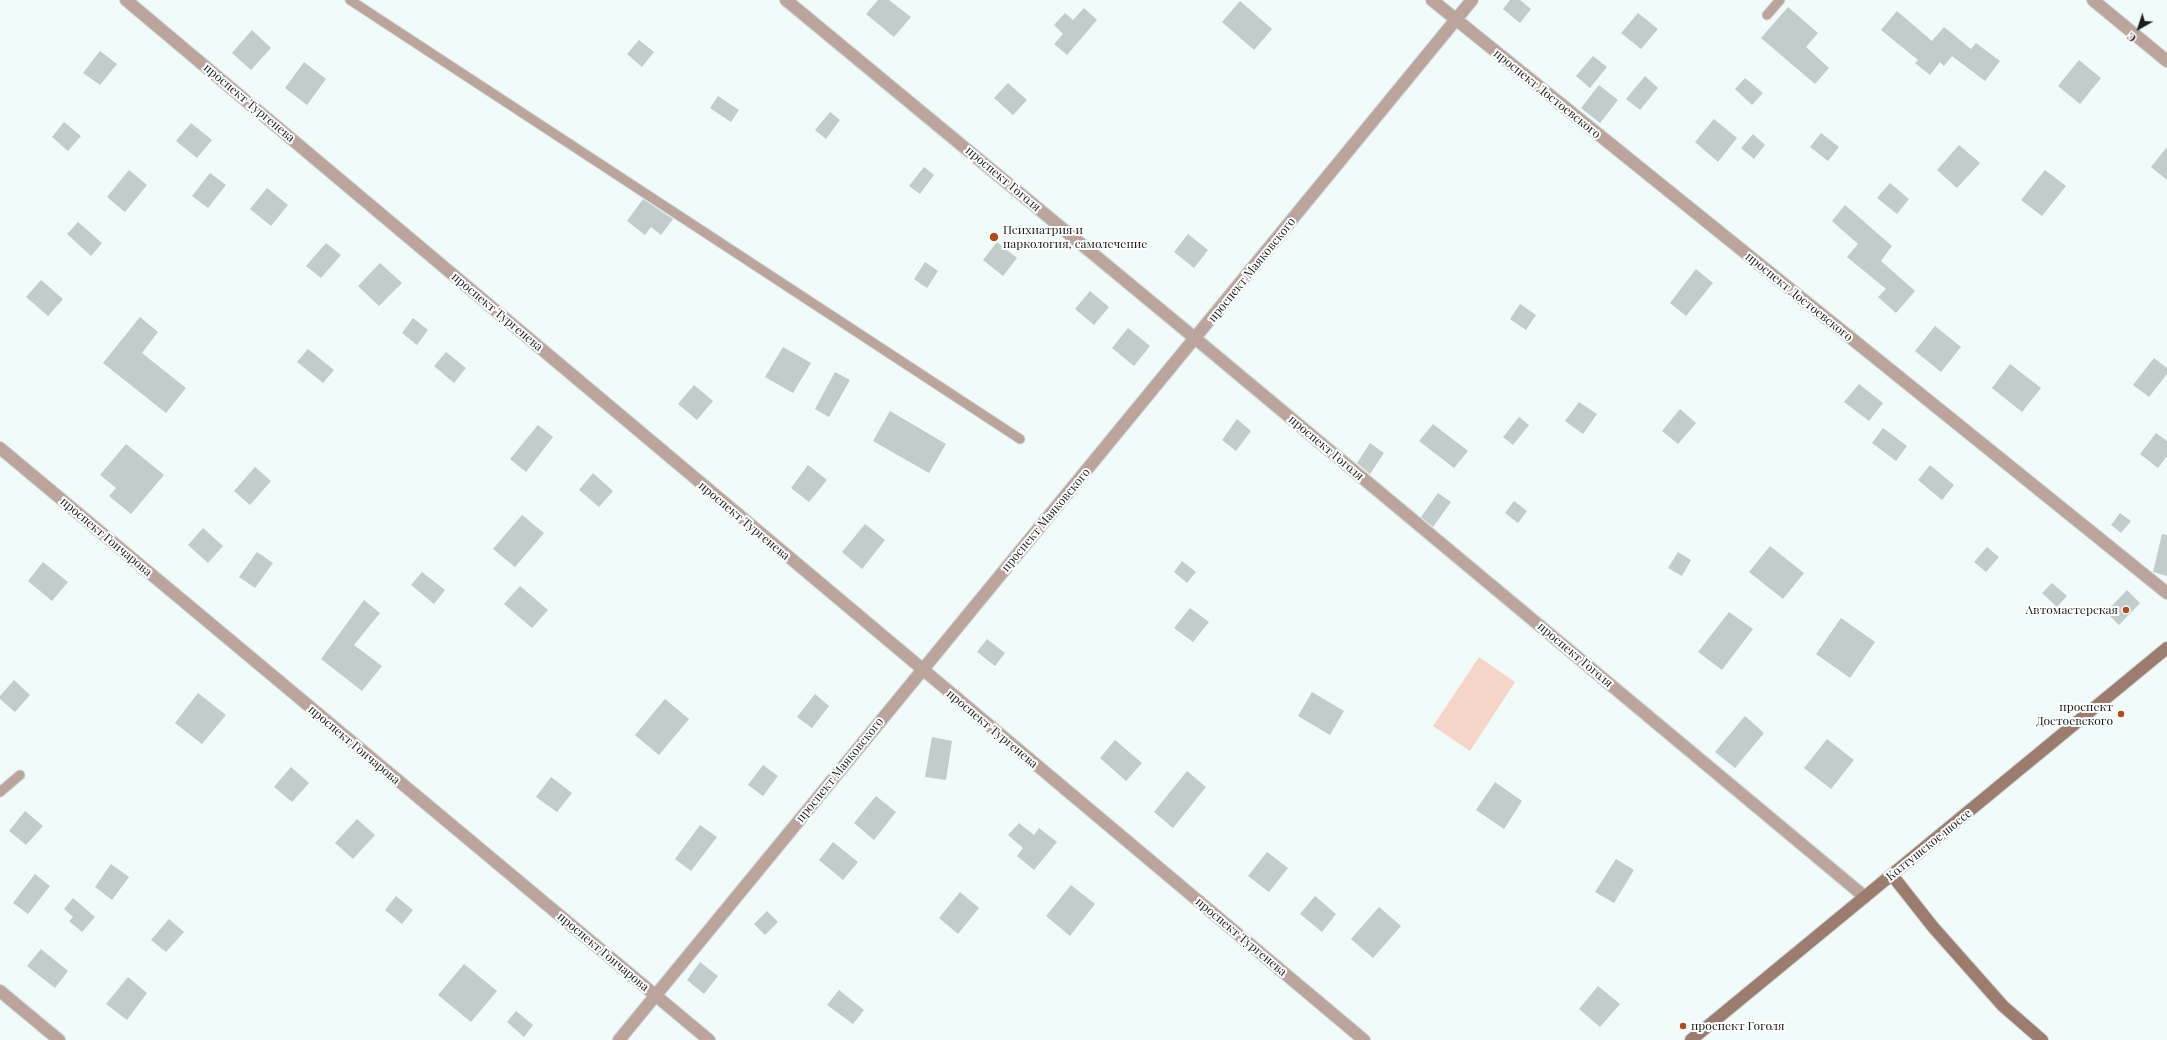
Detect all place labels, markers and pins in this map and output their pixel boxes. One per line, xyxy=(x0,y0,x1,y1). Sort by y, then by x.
place label: Психиатрия и наркология, самолечение xyxy=(1003,223,1147,251)
marker: Психиатрия и наркология, самолечение xyxy=(988,231,1000,243)
place label: Автомастерская xyxy=(2026,603,2118,617)
marker: Автомастерская xyxy=(2121,605,2131,615)
place label: проспект Достоевского xyxy=(2036,700,2113,728)
marker: проспект Достоевского xyxy=(2116,709,2126,719)
place label: проспект Гоголя xyxy=(1691,1019,1785,1033)
marker: проспект Гоголя xyxy=(1678,1021,1688,1031)

